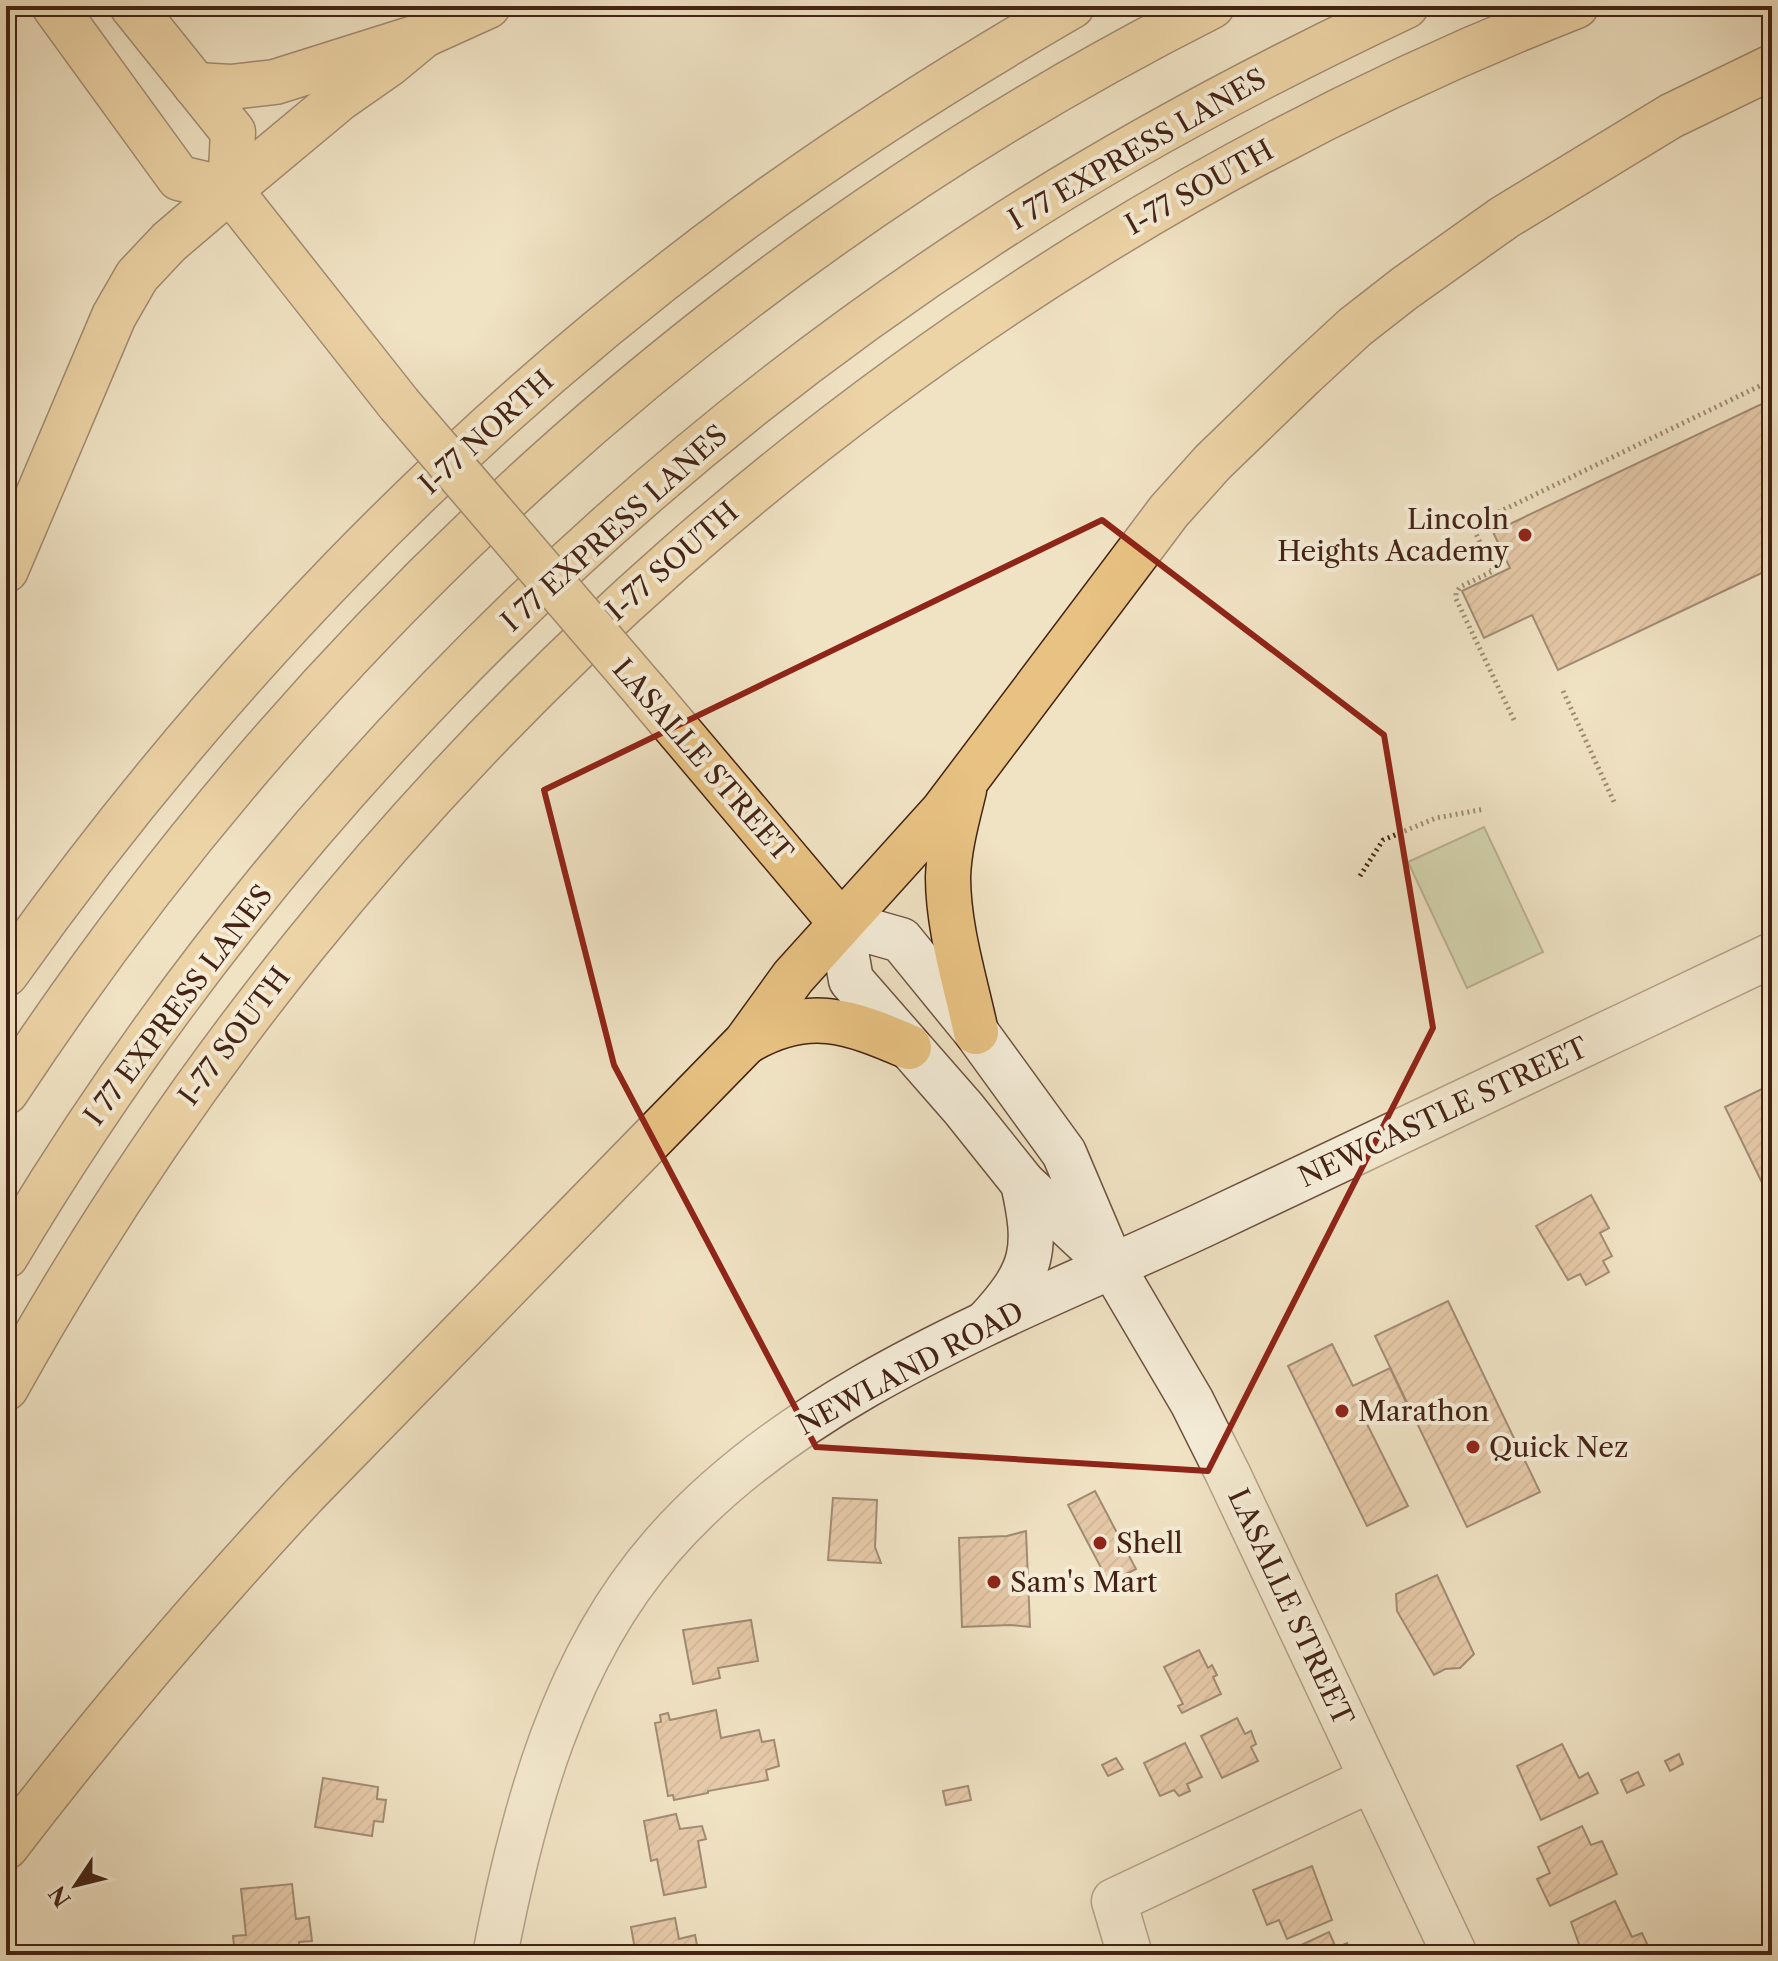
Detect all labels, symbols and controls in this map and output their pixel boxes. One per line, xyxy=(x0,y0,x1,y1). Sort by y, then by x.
street label: I 77 EXPRESS LANES xyxy=(1002,61,1272,237)
street label: I-77 SOUTH xyxy=(1119,132,1279,242)
street label: I-77 NORTH xyxy=(412,363,560,501)
street label: I 77 EXPRESS LANES xyxy=(494,418,734,638)
street label: I-77 SOUTH xyxy=(599,494,745,628)
place label: Lincoln Heights Academy xyxy=(1277,502,1509,568)
marker: Lincoln Heights Academy xyxy=(1516,526,1534,544)
street label: LASALLE STREET xyxy=(606,652,800,868)
street label: I 77 EXPRESS LANES xyxy=(77,878,279,1132)
street label: I-77 SOUTH xyxy=(171,960,297,1112)
street label: NEWCASTLE STREET xyxy=(1293,1030,1593,1194)
street label: NEWLAND ROAD xyxy=(791,1294,1029,1442)
place label: Marathon xyxy=(1358,1394,1489,1428)
marker: Marathon xyxy=(1333,1402,1351,1420)
place label: Quick Nez xyxy=(1489,1430,1628,1464)
marker: Quick Nez xyxy=(1464,1438,1482,1456)
street label: LASALLE STREET xyxy=(1221,1483,1361,1731)
place label: Shell xyxy=(1116,1526,1183,1560)
marker: Shell xyxy=(1091,1534,1109,1552)
place label: Sam's Mart xyxy=(1010,1565,1157,1599)
marker: Sam's Mart xyxy=(985,1573,1003,1591)
north arrow xyxy=(36,1845,116,1925)
text: N xyxy=(43,1881,77,1912)

